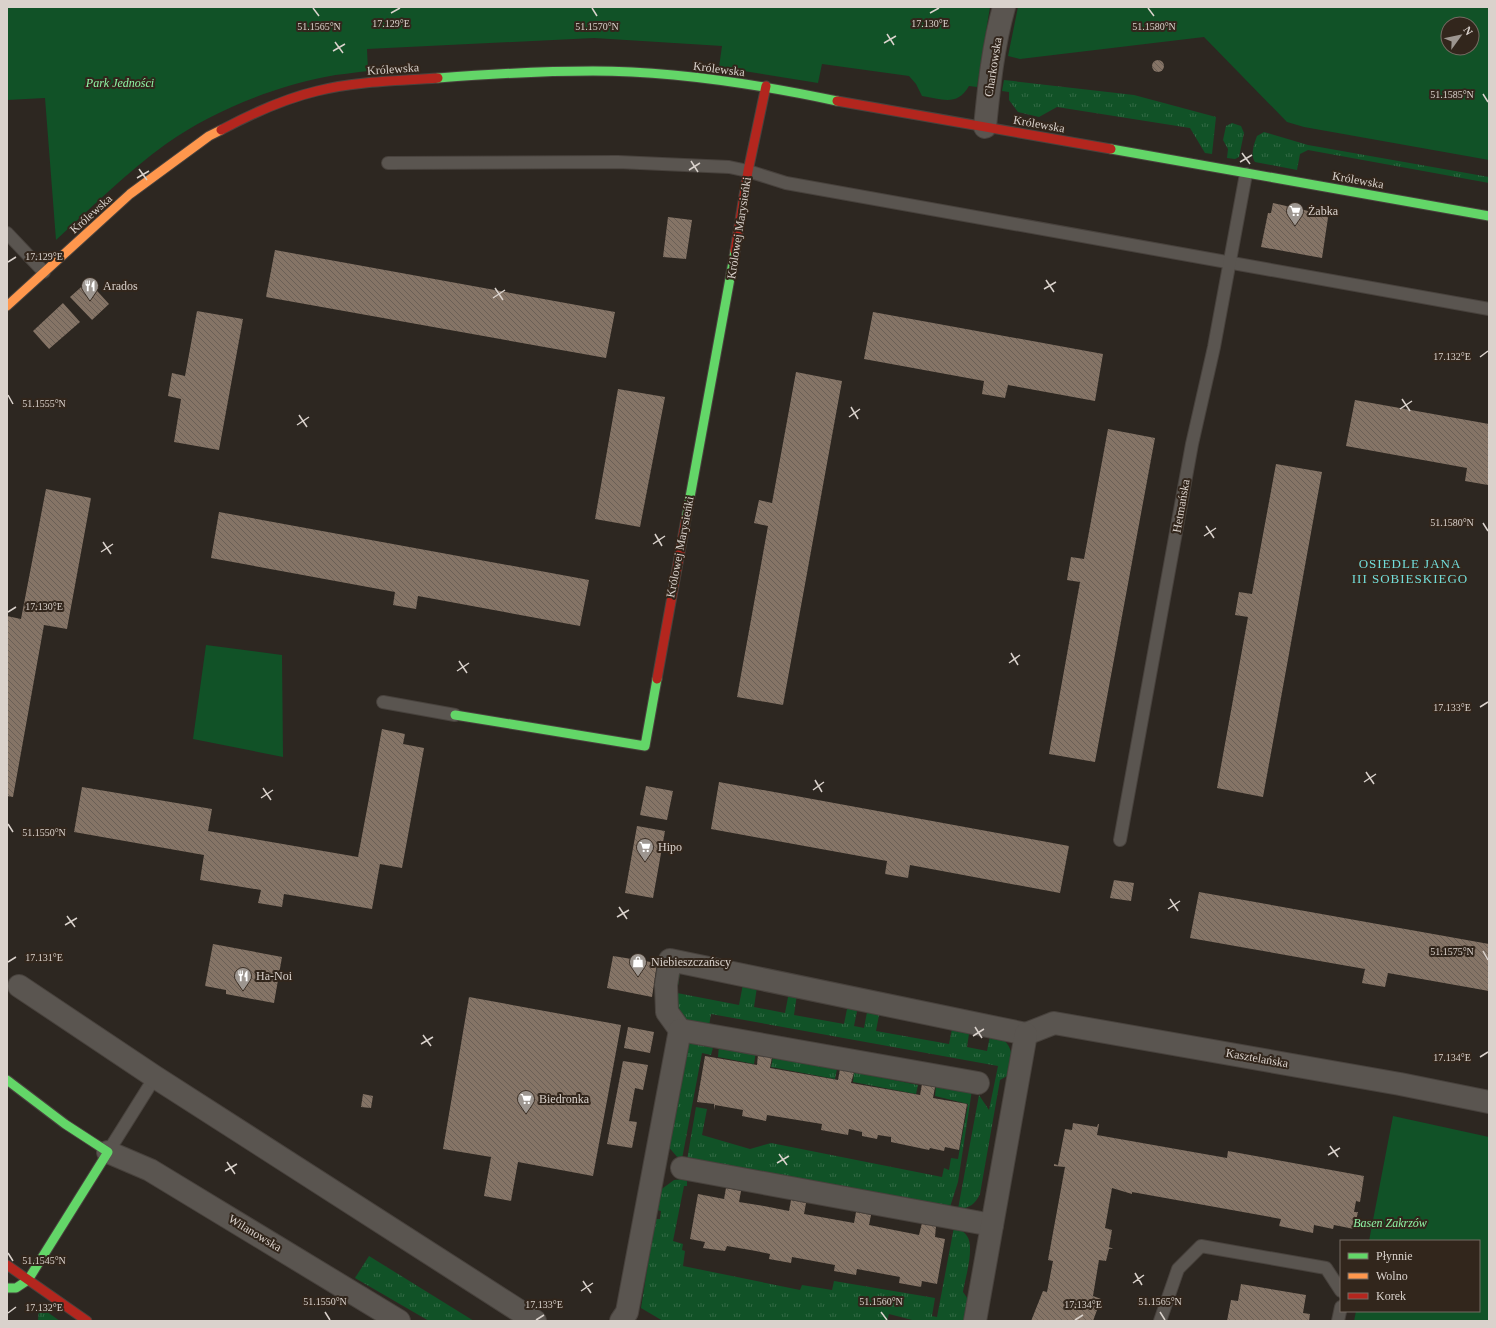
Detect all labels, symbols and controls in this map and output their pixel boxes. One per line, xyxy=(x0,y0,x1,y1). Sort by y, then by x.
north arrow xyxy=(1440,16,1480,56)
text: 17.129°E xyxy=(372,18,410,29)
text: 17.130°E xyxy=(911,18,949,29)
text: 51.1565°N xyxy=(297,21,341,32)
text: 51.1570°N xyxy=(575,21,619,32)
text: 51.1580°N xyxy=(1132,21,1176,32)
text: N xyxy=(1461,24,1476,37)
street label: Charkowska xyxy=(981,36,1005,98)
street label: Królewska xyxy=(692,59,746,79)
street label: Królewska xyxy=(367,60,420,78)
park label: Park Jedności xyxy=(85,76,154,90)
text: 51.1585°N xyxy=(1430,89,1474,100)
street label: Królewska xyxy=(1012,113,1066,136)
street label: Królewska xyxy=(1331,169,1385,192)
street label: Królowej Marysieńki xyxy=(724,175,754,280)
street label: Królewska xyxy=(67,191,116,237)
supermarket icon: Żabka xyxy=(1285,201,1305,226)
place label: Żabka xyxy=(1308,204,1339,218)
text: 17.129°E xyxy=(25,251,63,262)
restaurant icon: Arados xyxy=(80,276,100,301)
place label: Arados xyxy=(103,279,138,293)
text: 17.132°E xyxy=(1433,351,1471,362)
text: 51.1555°N xyxy=(22,398,66,409)
street label: Hetmańska xyxy=(1169,478,1193,534)
street label: Królowej Marysieńki xyxy=(663,494,697,599)
text: 51.1580°N xyxy=(1430,517,1474,528)
district label: OSIEDLE JANA III SOBIESKIEGO xyxy=(1352,556,1468,586)
text: 17.130°E xyxy=(25,601,63,612)
text: 17.133°E xyxy=(1433,702,1471,713)
text: 51.1550°N xyxy=(22,827,66,838)
supermarket icon: Hipo xyxy=(635,837,655,862)
place label: Hipo xyxy=(658,840,682,854)
text: 51.1575°N xyxy=(1430,946,1474,957)
text: 17.131°E xyxy=(25,952,63,963)
shop icon: Niebieszczańscy xyxy=(628,952,648,977)
place label: Niebieszczańscy xyxy=(651,955,731,969)
restaurant icon: Ha-Noi xyxy=(233,966,253,991)
place label: Ha-Noi xyxy=(256,969,293,983)
street label: Kasztelańska xyxy=(1225,1046,1290,1071)
text: 17.134°E xyxy=(1433,1052,1471,1063)
supermarket icon: Biedronka xyxy=(516,1089,536,1114)
place label: Biedronka xyxy=(539,1092,590,1106)
street label: Wilanowska xyxy=(226,1212,285,1255)
park label: Basen Zakrzów xyxy=(1353,1216,1427,1230)
legend xyxy=(1340,1240,1480,1312)
text: Płynnie xyxy=(1376,1249,1413,1263)
text: 51.1545°N xyxy=(22,1255,66,1266)
text: Wolno xyxy=(1376,1269,1408,1283)
text: Korek xyxy=(1376,1289,1406,1303)
text: 51.1550°N xyxy=(303,1296,347,1307)
text: 51.1560°N xyxy=(859,1296,903,1307)
text: 51.1565°N xyxy=(1138,1296,1182,1307)
text: 17.133°E xyxy=(525,1299,563,1310)
text: 17.134°E xyxy=(1064,1299,1102,1310)
text: 17.132°E xyxy=(25,1302,63,1313)

